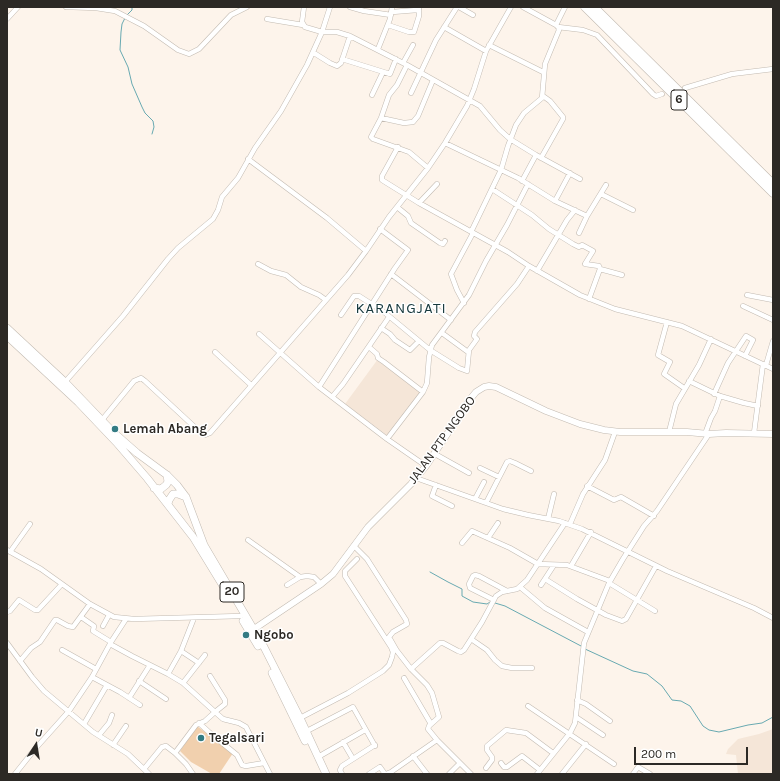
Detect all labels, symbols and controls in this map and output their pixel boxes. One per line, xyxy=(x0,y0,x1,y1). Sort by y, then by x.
road number: 6 xyxy=(671,90,687,110)
district label: KARANGJATI xyxy=(355,300,447,318)
street label: JALAN PTP NGOBO xyxy=(405,393,479,487)
place label: Lemah Abang xyxy=(123,421,207,437)
marker: Lemah Abang xyxy=(110,424,120,434)
road number: 20 xyxy=(220,582,244,602)
place label: Ngobo xyxy=(254,627,294,643)
marker: Ngobo xyxy=(241,630,251,640)
north arrow xyxy=(16,725,56,765)
text: U xyxy=(34,726,44,740)
place label: Tegalsari xyxy=(209,730,265,746)
marker: Tegalsari xyxy=(196,733,206,743)
scale bar xyxy=(636,739,750,765)
text: 200 m xyxy=(641,747,676,761)

